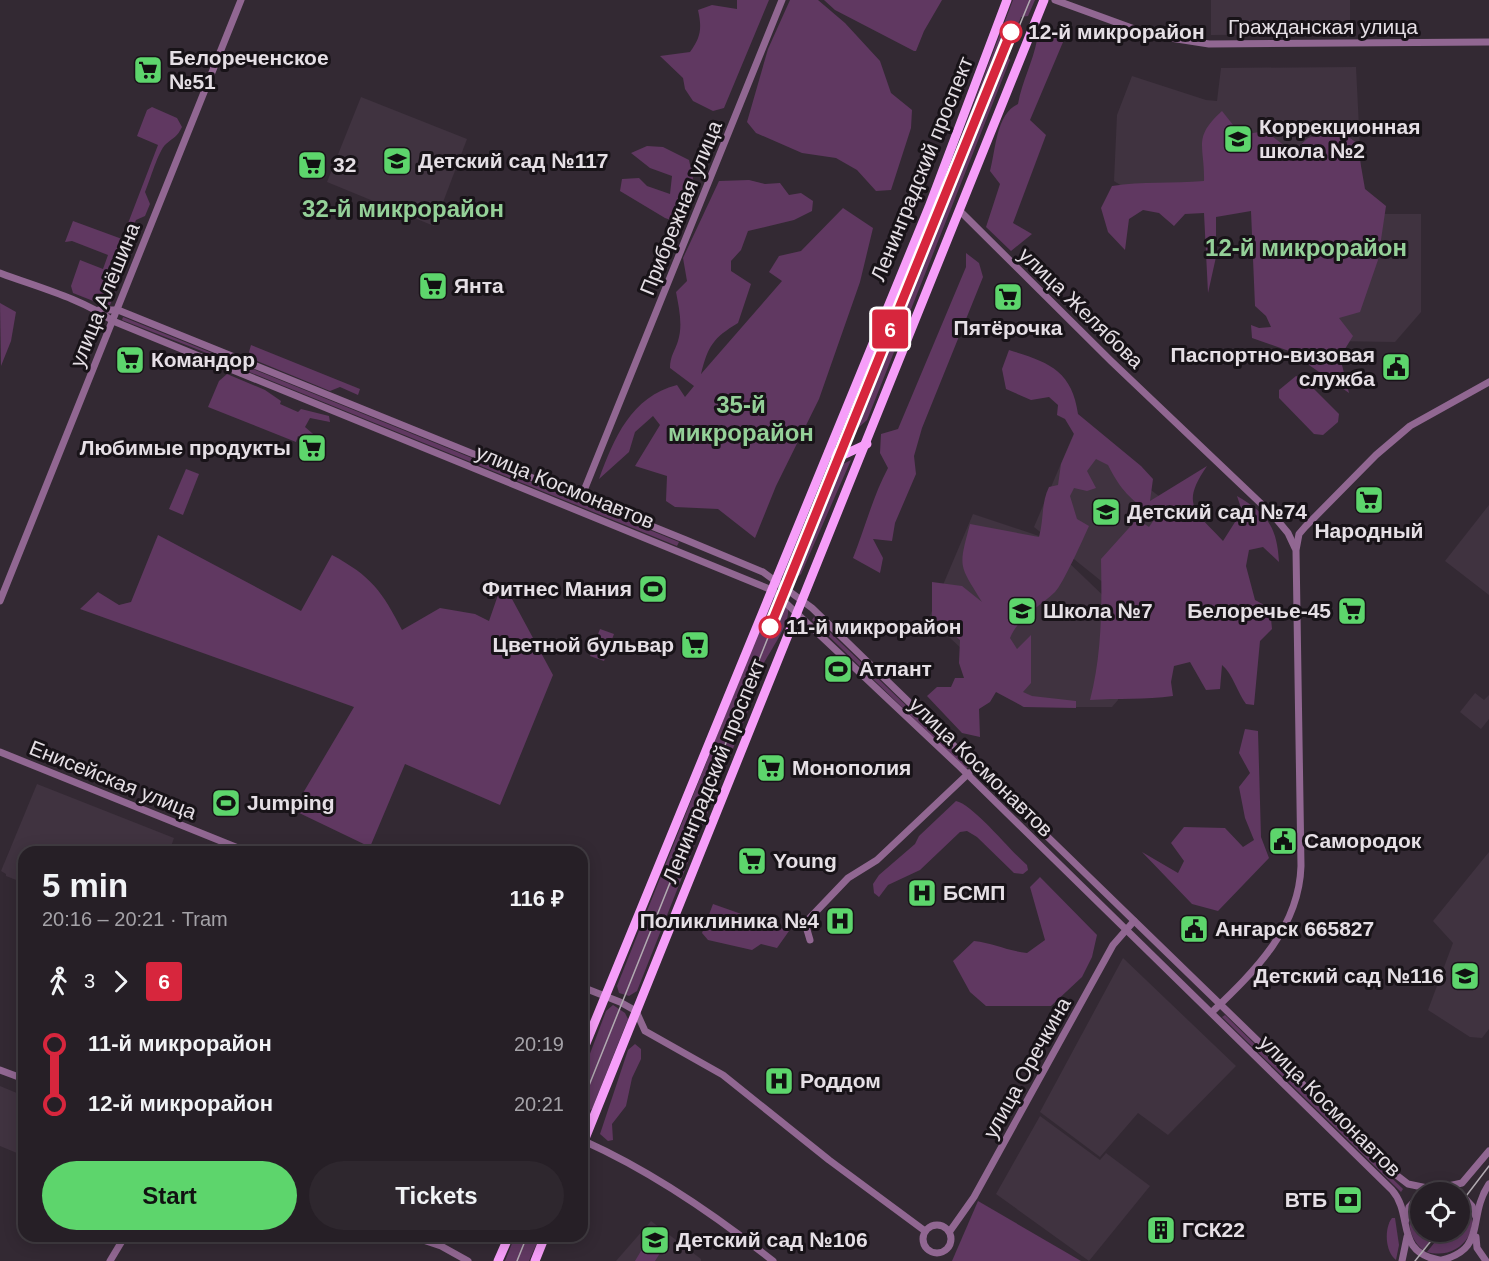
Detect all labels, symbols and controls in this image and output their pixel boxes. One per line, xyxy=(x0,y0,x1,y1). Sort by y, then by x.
street label: Гражданская улица xyxy=(1228,15,1418,38)
place label: 12-й микрорайон xyxy=(1028,20,1205,43)
marker: 12-й микрорайон xyxy=(1000,21,1022,43)
place label: Белореченское №51 xyxy=(169,46,329,93)
street label: Ленинградский проспект xyxy=(866,53,977,284)
supermarket icon: Белореченское №51 xyxy=(132,54,164,86)
place label: Коррекционная школа №2 xyxy=(1259,115,1420,162)
street label: Прибрежная улица xyxy=(635,117,726,298)
school or university icon: Коррекционная школа №2 xyxy=(1222,123,1254,155)
school or university icon: Детский сад №117 xyxy=(381,145,413,177)
supermarket icon: 32 xyxy=(296,149,328,181)
place label: Детский сад №117 xyxy=(418,149,609,172)
place label: 32 xyxy=(333,153,356,176)
district label: 32-й микрорайон xyxy=(302,195,504,222)
street label: улица Алёшина xyxy=(65,219,144,370)
district label: 12-й микрорайон xyxy=(1205,234,1407,261)
street label: улица Желябова xyxy=(1015,243,1148,373)
supermarket icon: Янта xyxy=(417,270,449,302)
place label: Янта xyxy=(454,274,504,297)
supermarket icon: Пятёрочка xyxy=(992,281,1024,313)
line badge: 6 xyxy=(870,310,910,348)
place label: Пятёрочка xyxy=(954,316,1063,339)
text: 6 xyxy=(884,318,896,341)
place label: Паспортно-визовая служба xyxy=(1171,343,1375,390)
supermarket icon: Командор xyxy=(114,344,146,376)
place label: Командор xyxy=(151,348,255,371)
public building icon: Паспортно-визовая служба xyxy=(1380,351,1412,383)
district label: 35-й микрорайон xyxy=(668,391,814,446)
supermarket icon: Любимые продукты xyxy=(296,432,328,464)
place label: Любимые продукты xyxy=(80,436,291,459)
street label: улица Космонавтов xyxy=(473,440,658,533)
supermarket icon: Народный xyxy=(1353,484,1385,516)
school or university icon: Детский сад №74 xyxy=(1090,496,1122,528)
place label: Детский сад №74 xyxy=(1127,500,1307,523)
place label: Народный xyxy=(1314,519,1424,542)
sports icon: Фитнес Мания xyxy=(637,573,669,605)
place label: Фитнес Мания xyxy=(482,577,632,600)
school or university icon: Школа №7 xyxy=(1006,595,1038,627)
supermarket icon: Белоречье-45 xyxy=(1336,595,1368,627)
place label: Школа №7 xyxy=(1043,599,1153,622)
place label: Белоречье-45 xyxy=(1187,599,1331,622)
place label: 11-й микрорайон xyxy=(786,615,961,638)
marker: 11-й микрорайон xyxy=(759,616,781,638)
supermarket icon: Цветной бульвар xyxy=(679,629,711,661)
place label: Цветной бульвар xyxy=(493,633,674,656)
sports icon: Атлант xyxy=(822,653,854,685)
street label: Ленинградский проспект xyxy=(658,655,769,886)
place label: Атлант xyxy=(859,657,932,680)
street label: улица Космонавтов xyxy=(905,692,1058,841)
street label: Енисейская улица xyxy=(26,736,200,824)
supermarket icon: Монополия xyxy=(755,752,787,784)
place label: Монополия xyxy=(792,756,911,779)
sports icon: Jumping xyxy=(210,787,242,819)
place label: Jumping xyxy=(247,791,335,814)
public building icon: Самородок xyxy=(1267,825,1299,857)
place label: Самородок xyxy=(1304,829,1422,852)
supermarket icon: Young xyxy=(736,845,768,877)
place label: Young xyxy=(773,849,837,872)
text: 5 min xyxy=(42,867,128,904)
hospital icon: БСМП xyxy=(906,877,938,909)
place label: БСМП xyxy=(943,881,1005,904)
text: 116 ₽ xyxy=(510,886,564,911)
hospital icon: Поликлиника №4 xyxy=(824,905,856,937)
text: 20:16 – 20:21 · Tram xyxy=(42,908,228,930)
place label: Поликлиника №4 xyxy=(640,909,819,932)
public building icon: Ангарск 665827 xyxy=(1178,913,1210,945)
place label: Ангарск 665827 xyxy=(1215,917,1374,940)
school or university icon: Детский сад №116 xyxy=(1449,960,1481,992)
place label: Детский сад №116 xyxy=(1253,964,1444,987)
icon: walk xyxy=(42,965,75,998)
icon: forward xyxy=(104,965,137,998)
text: 3 xyxy=(84,970,95,992)
text: 6 xyxy=(158,970,170,993)
street label: улица Оречкина xyxy=(978,993,1075,1142)
street label: улица Космонавтов xyxy=(1255,1030,1406,1181)
text: 11-й микрорайон xyxy=(88,1031,272,1056)
text: 20:19 xyxy=(514,1033,564,1055)
hospital icon: Роддом xyxy=(763,1065,795,1097)
place label: Роддом xyxy=(800,1069,881,1092)
text: 12-й микрорайон xyxy=(88,1091,273,1116)
text: 20:21 xyxy=(514,1093,564,1115)
button: Start xyxy=(42,1161,297,1230)
button: Tickets xyxy=(309,1161,564,1230)
map controls xyxy=(1410,1182,1470,1242)
button: locate xyxy=(1410,1182,1470,1242)
bank icon: ВТБ xyxy=(1332,1184,1364,1216)
place label: ВТБ xyxy=(1285,1188,1327,1211)
building icon: ГСК22 xyxy=(1145,1214,1177,1246)
place label: ГСК22 xyxy=(1182,1218,1245,1241)
school or university icon: Детский сад №106 xyxy=(639,1224,671,1256)
place label: Детский сад №106 xyxy=(676,1228,868,1251)

